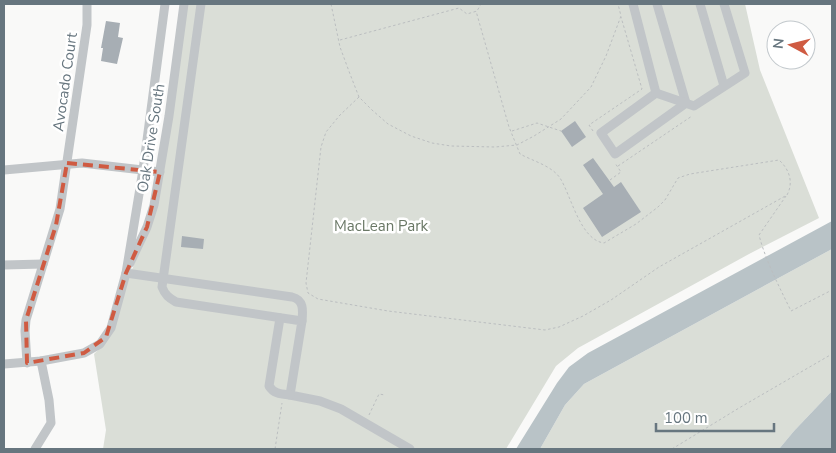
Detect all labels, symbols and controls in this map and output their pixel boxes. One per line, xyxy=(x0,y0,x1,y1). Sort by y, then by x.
north arrow xyxy=(766,20,816,70)
street label: Avocado Court xyxy=(48,31,82,133)
text: N xyxy=(769,37,789,50)
street label: Oak Drive South xyxy=(133,82,169,194)
park label: MacLean Park xyxy=(334,216,429,236)
scale bar xyxy=(656,400,774,432)
text: 100 m xyxy=(664,408,708,428)

